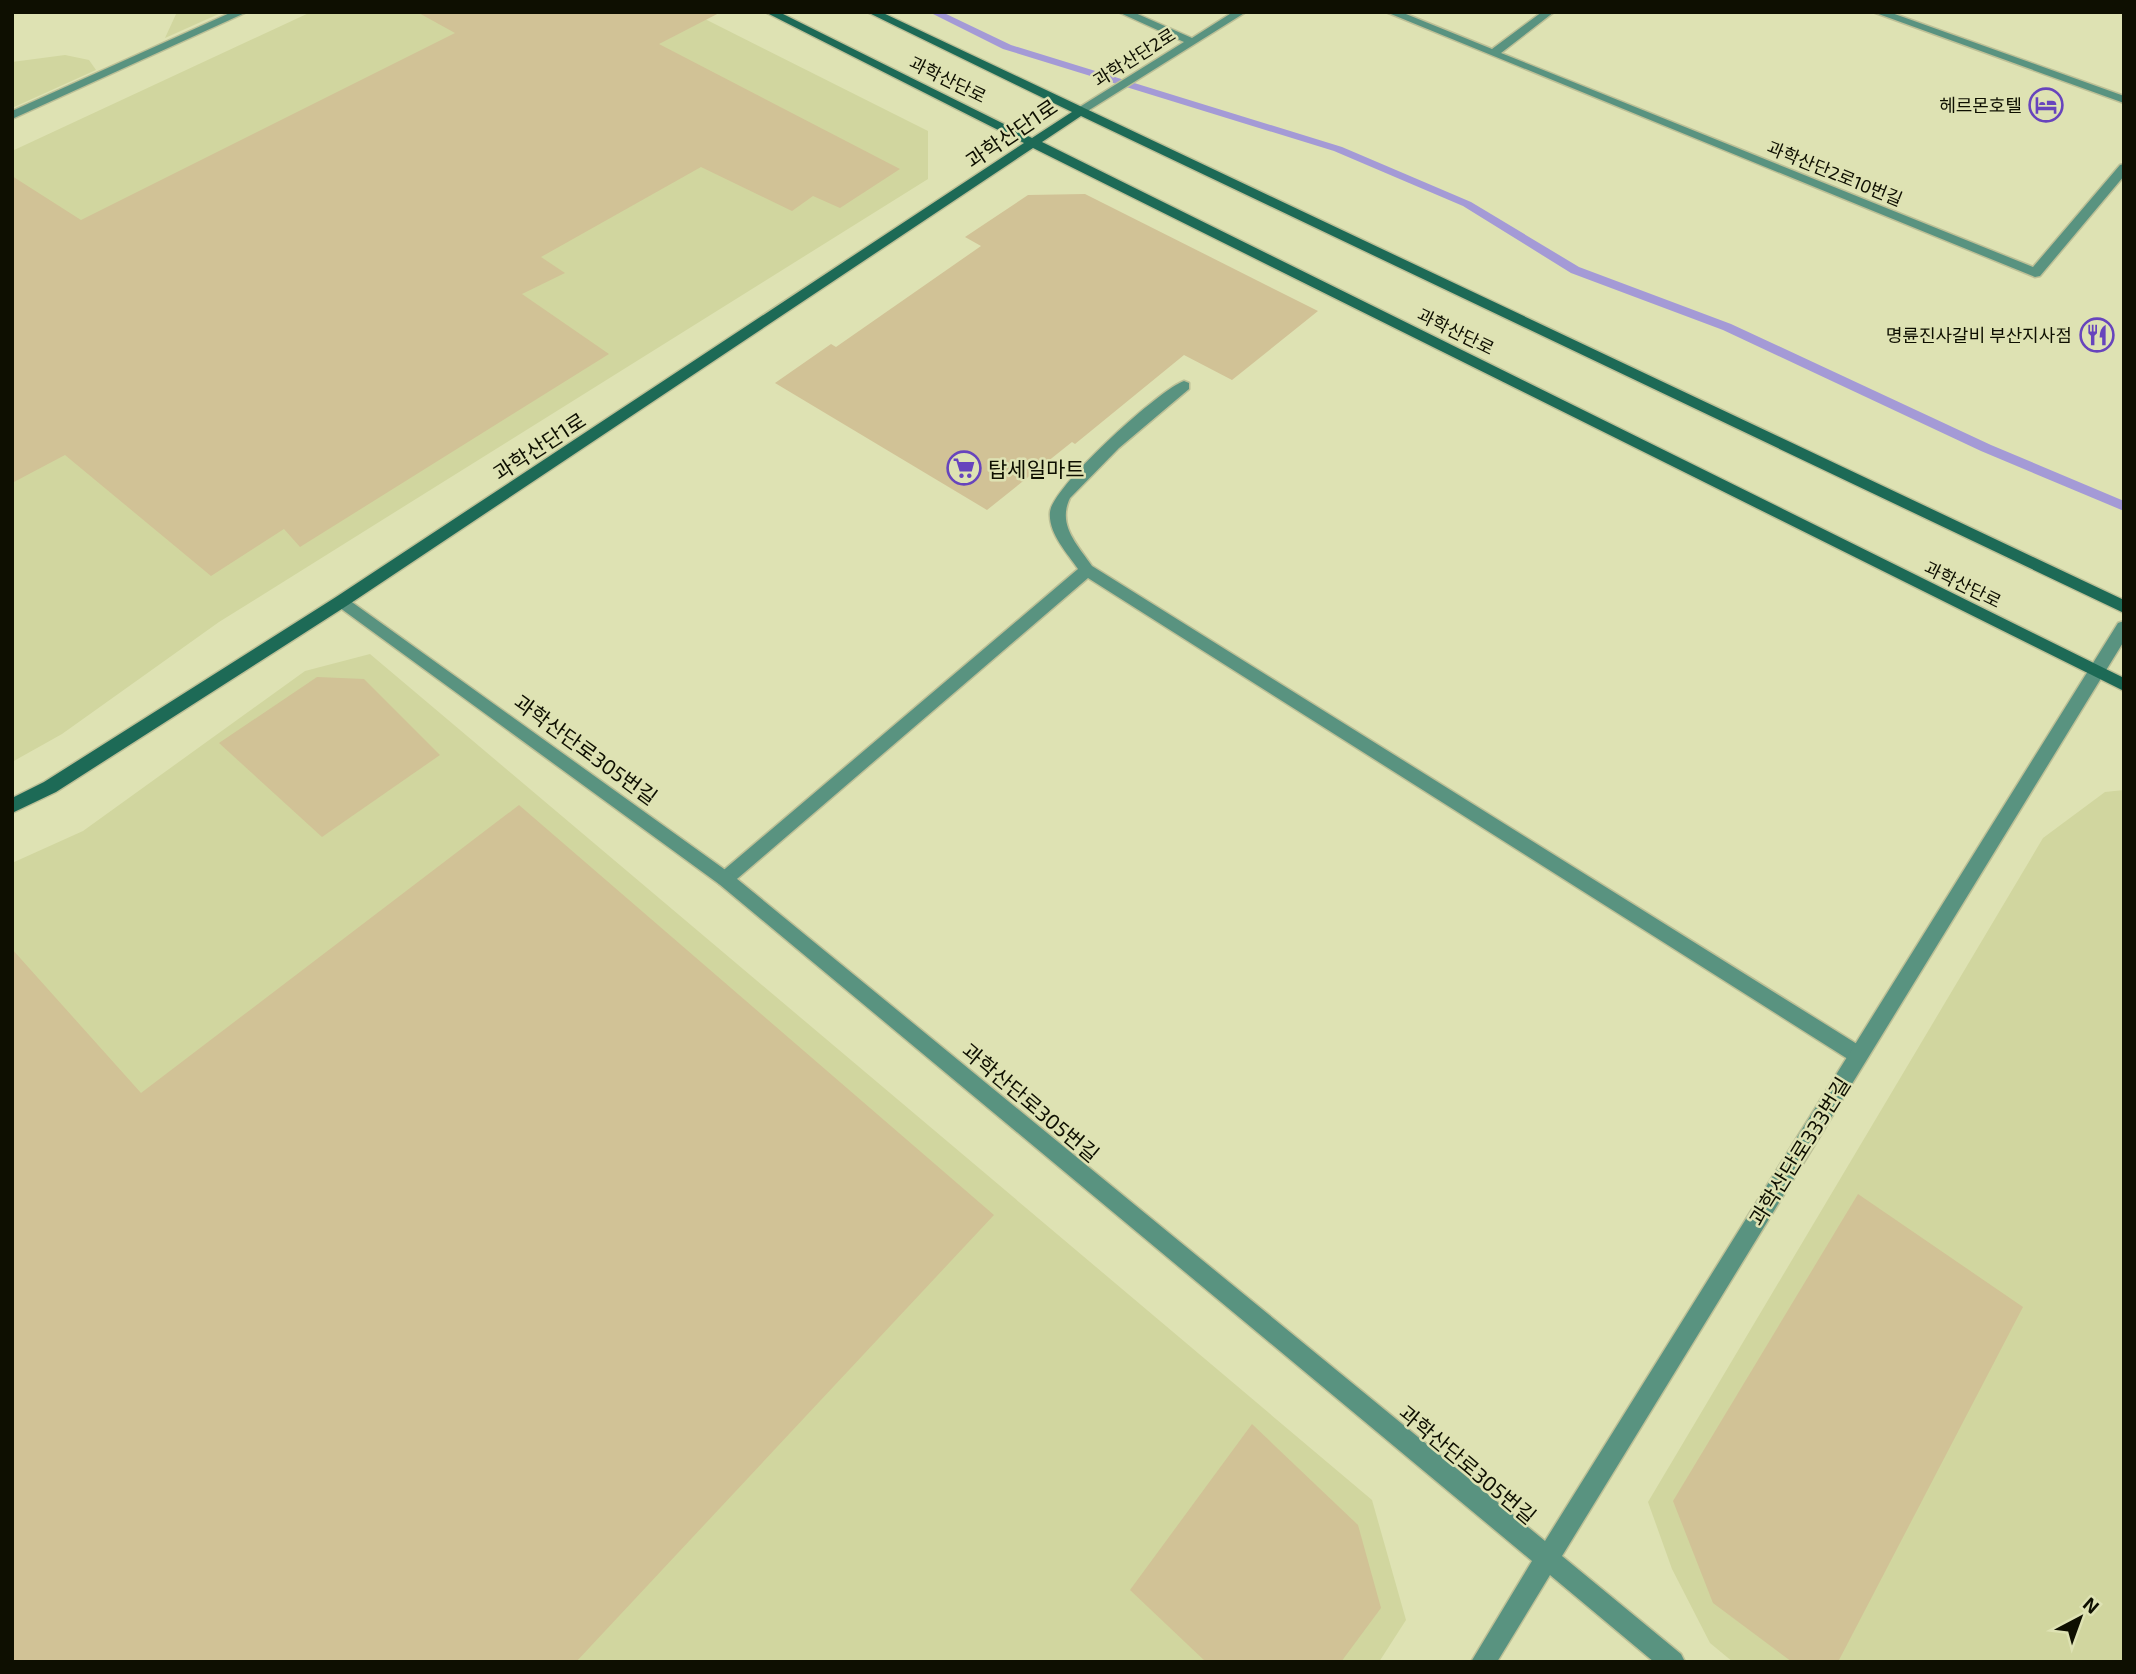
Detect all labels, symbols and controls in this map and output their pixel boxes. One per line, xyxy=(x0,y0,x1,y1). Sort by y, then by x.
street label: 과학산단2로 xyxy=(1089,23,1179,91)
street label: 과학산단로 xyxy=(906,51,990,107)
hotel icon: 헤르몬호텔 xyxy=(2027,86,2065,124)
street label: 과학산단1로 xyxy=(960,93,1062,173)
place label: 헤르몬호텔 xyxy=(1939,94,2022,116)
street label: 과학산단2로10번길 xyxy=(1764,136,1906,210)
street label: 과학산단로 xyxy=(1414,303,1498,359)
restaurant icon: 명륜진사갈비 부산지사점 xyxy=(2078,316,2116,354)
place label: 명륜진사갈비 부산지사점 xyxy=(1886,324,2072,346)
street label: 과학산단1로 xyxy=(488,407,590,485)
supermarket icon: 탑세일마트 xyxy=(945,449,983,487)
place label: 탑세일마트 xyxy=(988,456,1085,481)
street label: 과학산단로 xyxy=(1921,556,2005,612)
street label: 과학산단로305번길 xyxy=(510,689,662,809)
street label: 과학산단로305번길 xyxy=(958,1038,1104,1166)
street label: 과학산단로333번길 xyxy=(1743,1072,1855,1230)
street label: 과학산단로305번길 xyxy=(1395,1400,1541,1528)
north arrow xyxy=(2045,1583,2115,1653)
text: N xyxy=(2079,1592,2104,1618)

